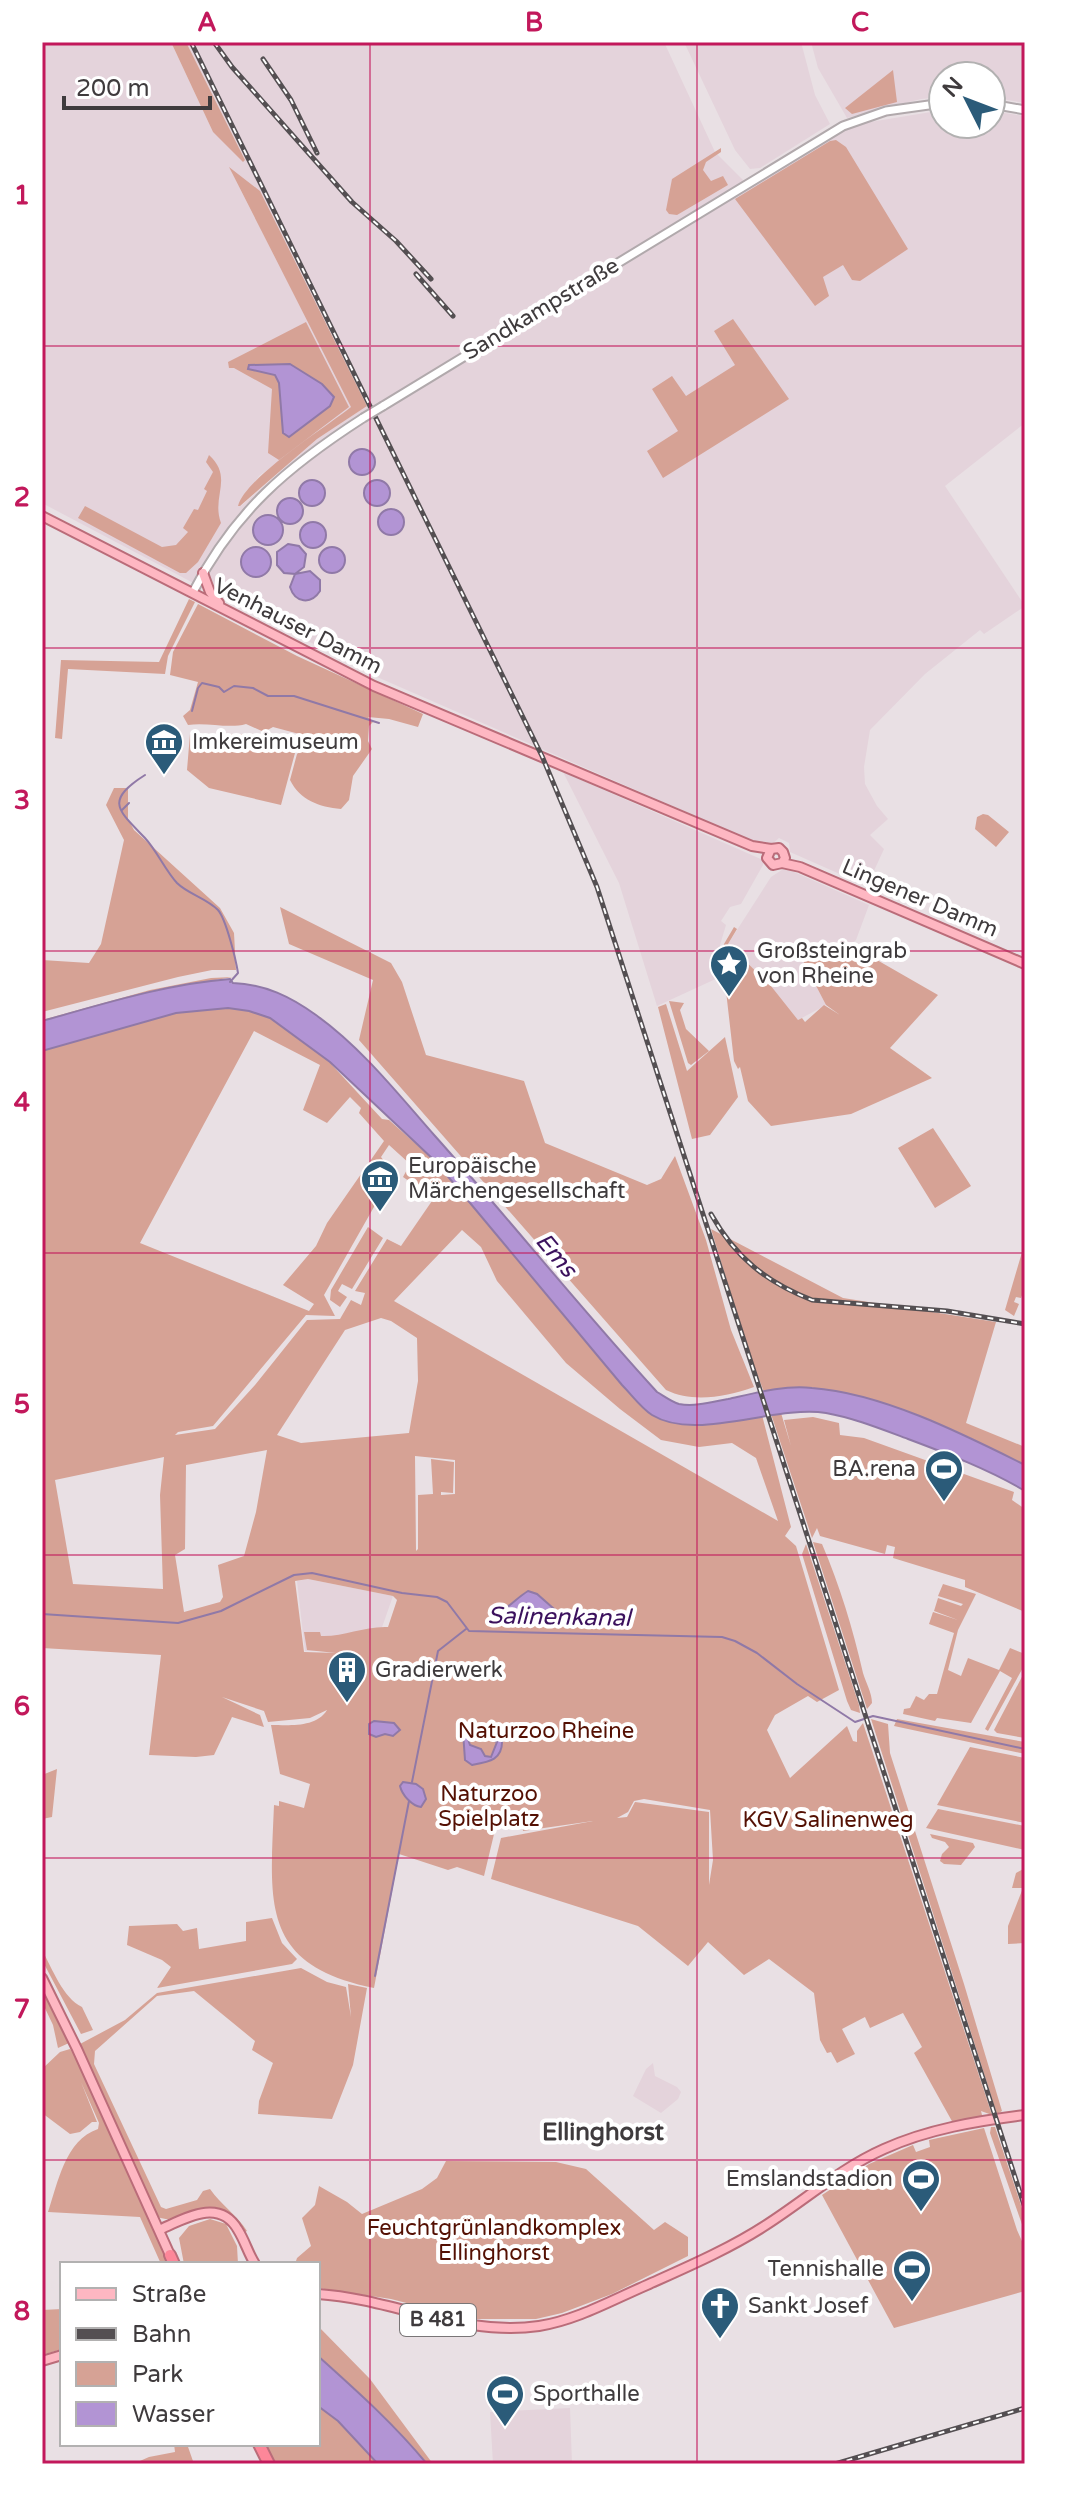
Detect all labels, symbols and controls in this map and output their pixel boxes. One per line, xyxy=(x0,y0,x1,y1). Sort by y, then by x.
text: A xyxy=(197,7,217,38)
text: B xyxy=(525,7,543,38)
text: C xyxy=(851,7,869,38)
scale bar xyxy=(64,60,210,110)
north arrow xyxy=(927,60,1007,140)
text: N xyxy=(937,72,968,103)
text: 200 m xyxy=(76,74,150,103)
text: 1 xyxy=(14,180,30,211)
street label: Sandkampstraße xyxy=(458,252,624,366)
text: 2 xyxy=(14,482,30,513)
street label: Venhauser Damm xyxy=(210,572,386,680)
museum icon: Imkereimuseum xyxy=(143,721,185,776)
place label: Imkereimuseum xyxy=(192,729,359,755)
text: 3 xyxy=(14,785,30,816)
street label: Lingener Damm xyxy=(838,853,1002,943)
place label: Großsteingrab von Rheine xyxy=(757,938,907,989)
place icon: Großsteingrab von Rheine xyxy=(708,943,750,998)
text: 4 xyxy=(14,1087,30,1118)
place label: Europäische Märchengesellschaft xyxy=(408,1153,625,1204)
museum icon: Europäische Märchengesellschaft xyxy=(359,1158,401,1213)
water label: Ems xyxy=(529,1227,584,1284)
text: 5 xyxy=(14,1389,30,1420)
sports icon: BA.rena xyxy=(923,1448,965,1503)
place label: BA.rena xyxy=(832,1456,916,1482)
water label: Salinenkanal xyxy=(487,1601,634,1633)
building icon: Gradierwerk xyxy=(326,1649,368,1704)
place label: Gradierwerk xyxy=(375,1657,503,1683)
text: 6 xyxy=(14,1691,30,1722)
park label: Naturzoo Rheine xyxy=(458,1718,634,1744)
park label: Naturzoo Spielplatz xyxy=(438,1781,540,1832)
park label: KGV Salinenweg xyxy=(742,1807,914,1833)
text: 7 xyxy=(14,1994,30,2025)
district label: Ellinghorst xyxy=(542,2118,665,2147)
sports icon: Emslandstadion xyxy=(900,2158,942,2213)
place label: Emslandstadion xyxy=(726,2166,893,2192)
park label: Feuchtgrünlandkomplex Ellinghorst xyxy=(367,2215,621,2266)
sports icon: Tennishalle xyxy=(891,2248,933,2303)
place label: Tennishalle xyxy=(768,2256,884,2282)
legend xyxy=(60,2262,320,2446)
text: Straße xyxy=(132,2280,206,2309)
church icon: Sankt Josef xyxy=(699,2285,741,2340)
place label: Sankt Josef xyxy=(748,2293,869,2319)
text: 8 xyxy=(14,2296,30,2327)
road number: B 481 xyxy=(400,2304,476,2336)
text: Bahn xyxy=(132,2320,191,2349)
text: Park xyxy=(132,2360,183,2389)
sports icon: Sporthalle xyxy=(484,2373,526,2428)
place label: Sporthalle xyxy=(533,2381,640,2407)
text: Wasser xyxy=(132,2400,215,2429)

